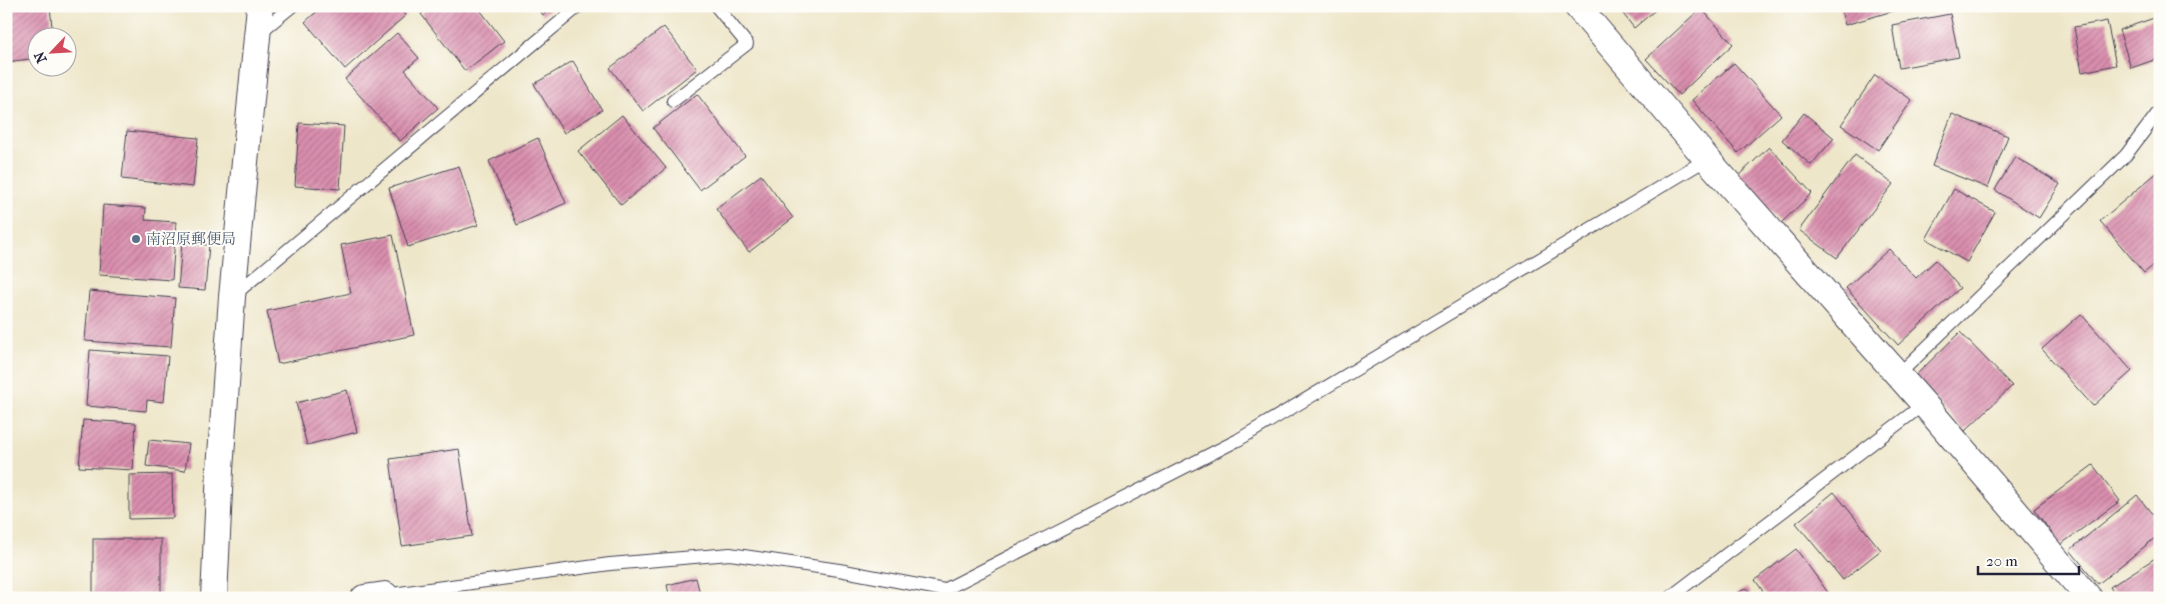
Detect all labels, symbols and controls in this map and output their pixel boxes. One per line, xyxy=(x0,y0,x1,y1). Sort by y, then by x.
north arrow xyxy=(28,28,78,78)
text: N xyxy=(31,49,51,66)
place label: 南沼原郵便局 xyxy=(146,230,236,248)
marker: 南沼原郵便局 xyxy=(130,233,142,245)
scale bar xyxy=(1978,544,2080,576)
text: 20 m xyxy=(1986,552,2018,570)

